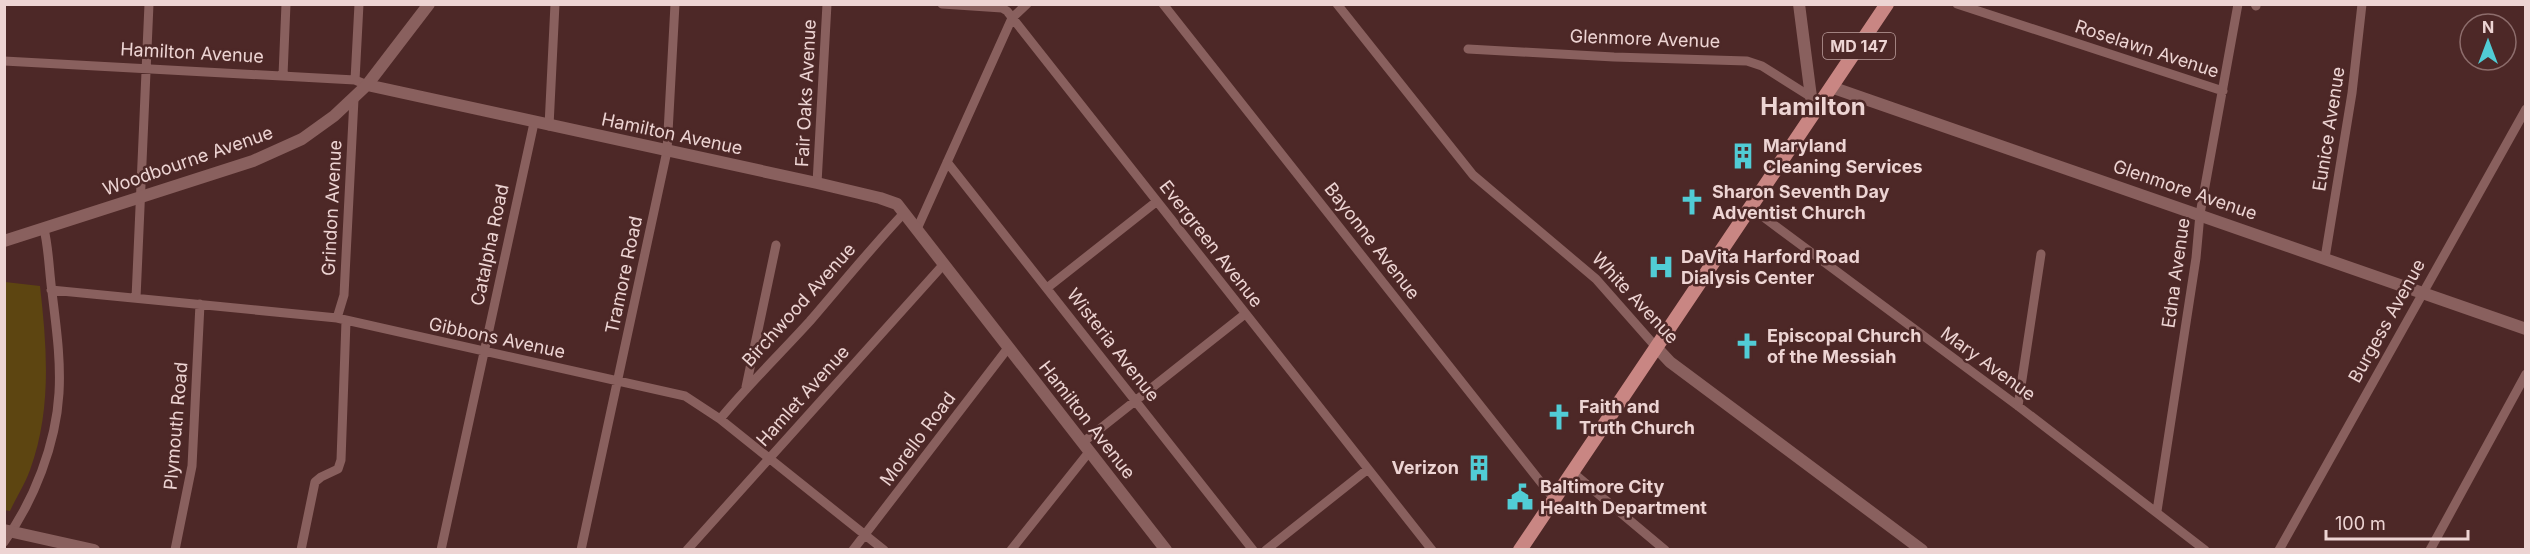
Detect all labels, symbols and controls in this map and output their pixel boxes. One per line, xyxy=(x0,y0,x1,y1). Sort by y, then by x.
north arrow xyxy=(2458,12,2518,72)
street label: Roselawn Avenue xyxy=(2072,15,2222,82)
text: N xyxy=(2482,17,2494,37)
street label: Fair Oaks Avenue xyxy=(791,19,820,167)
street label: Glenmore Avenue xyxy=(1569,25,1721,52)
road number: MD 147 xyxy=(1823,33,1895,59)
street label: Hamilton Avenue xyxy=(120,38,264,67)
street label: Eunice Avenue xyxy=(2308,65,2349,193)
district label: Hamilton xyxy=(1760,92,1866,121)
street label: Hamilton Avenue xyxy=(600,108,745,159)
street label: Woodbourne Avenue xyxy=(100,122,276,199)
place label: Maryland Cleaning Services xyxy=(1763,135,1923,177)
street label: Grindon Avenue xyxy=(317,139,346,277)
building icon: Maryland Cleaning Services xyxy=(1728,141,1758,171)
street label: Glenmore Avenue xyxy=(2110,155,2260,224)
street label: Evergreen Avenue xyxy=(1155,176,1267,311)
street label: Bayonne Avenue xyxy=(1320,178,1424,303)
place label: Sharon Seventh Day Adventist Church xyxy=(1712,181,1890,223)
street label: Catalpha Road xyxy=(466,182,513,308)
church icon: Sharon Seventh Day Adventist Church xyxy=(1677,187,1707,217)
street label: Tramore Road xyxy=(601,214,646,336)
street label: Edna Avenue xyxy=(2157,217,2194,329)
street label: Birchwood Avenue xyxy=(738,239,860,371)
place label: DaVita Harford Road Dialysis Center xyxy=(1681,246,1860,288)
street label: White Avenue xyxy=(1588,248,1683,348)
hospital icon: DaVita Harford Road Dialysis Center xyxy=(1646,252,1676,282)
street label: Burgess Avenue xyxy=(2344,255,2429,386)
street label: Wisteria Avenue xyxy=(1063,284,1164,405)
street label: Gibbons Avenue xyxy=(427,313,567,362)
street label: Mary Avenue xyxy=(1937,322,2040,405)
place label: Episcopal Church of the Messiah xyxy=(1767,325,1921,367)
church icon: Episcopal Church of the Messiah xyxy=(1732,331,1762,361)
street label: Hamlet Avenue xyxy=(752,341,853,450)
street label: Hamilton Avenue xyxy=(1035,357,1140,483)
street label: Plymouth Road xyxy=(159,361,192,491)
street label: Morello Road xyxy=(876,388,960,490)
place label: Faith and Truth Church xyxy=(1579,396,1695,438)
church icon: Faith and Truth Church xyxy=(1544,402,1574,432)
building icon: Verizon xyxy=(1464,453,1494,483)
place label: Verizon xyxy=(1391,457,1459,478)
place label: Baltimore City Health Department xyxy=(1540,476,1707,518)
public building icon: Baltimore City Health Department xyxy=(1505,482,1535,512)
scale bar xyxy=(2326,503,2468,541)
text: 100 m xyxy=(2335,513,2386,534)

